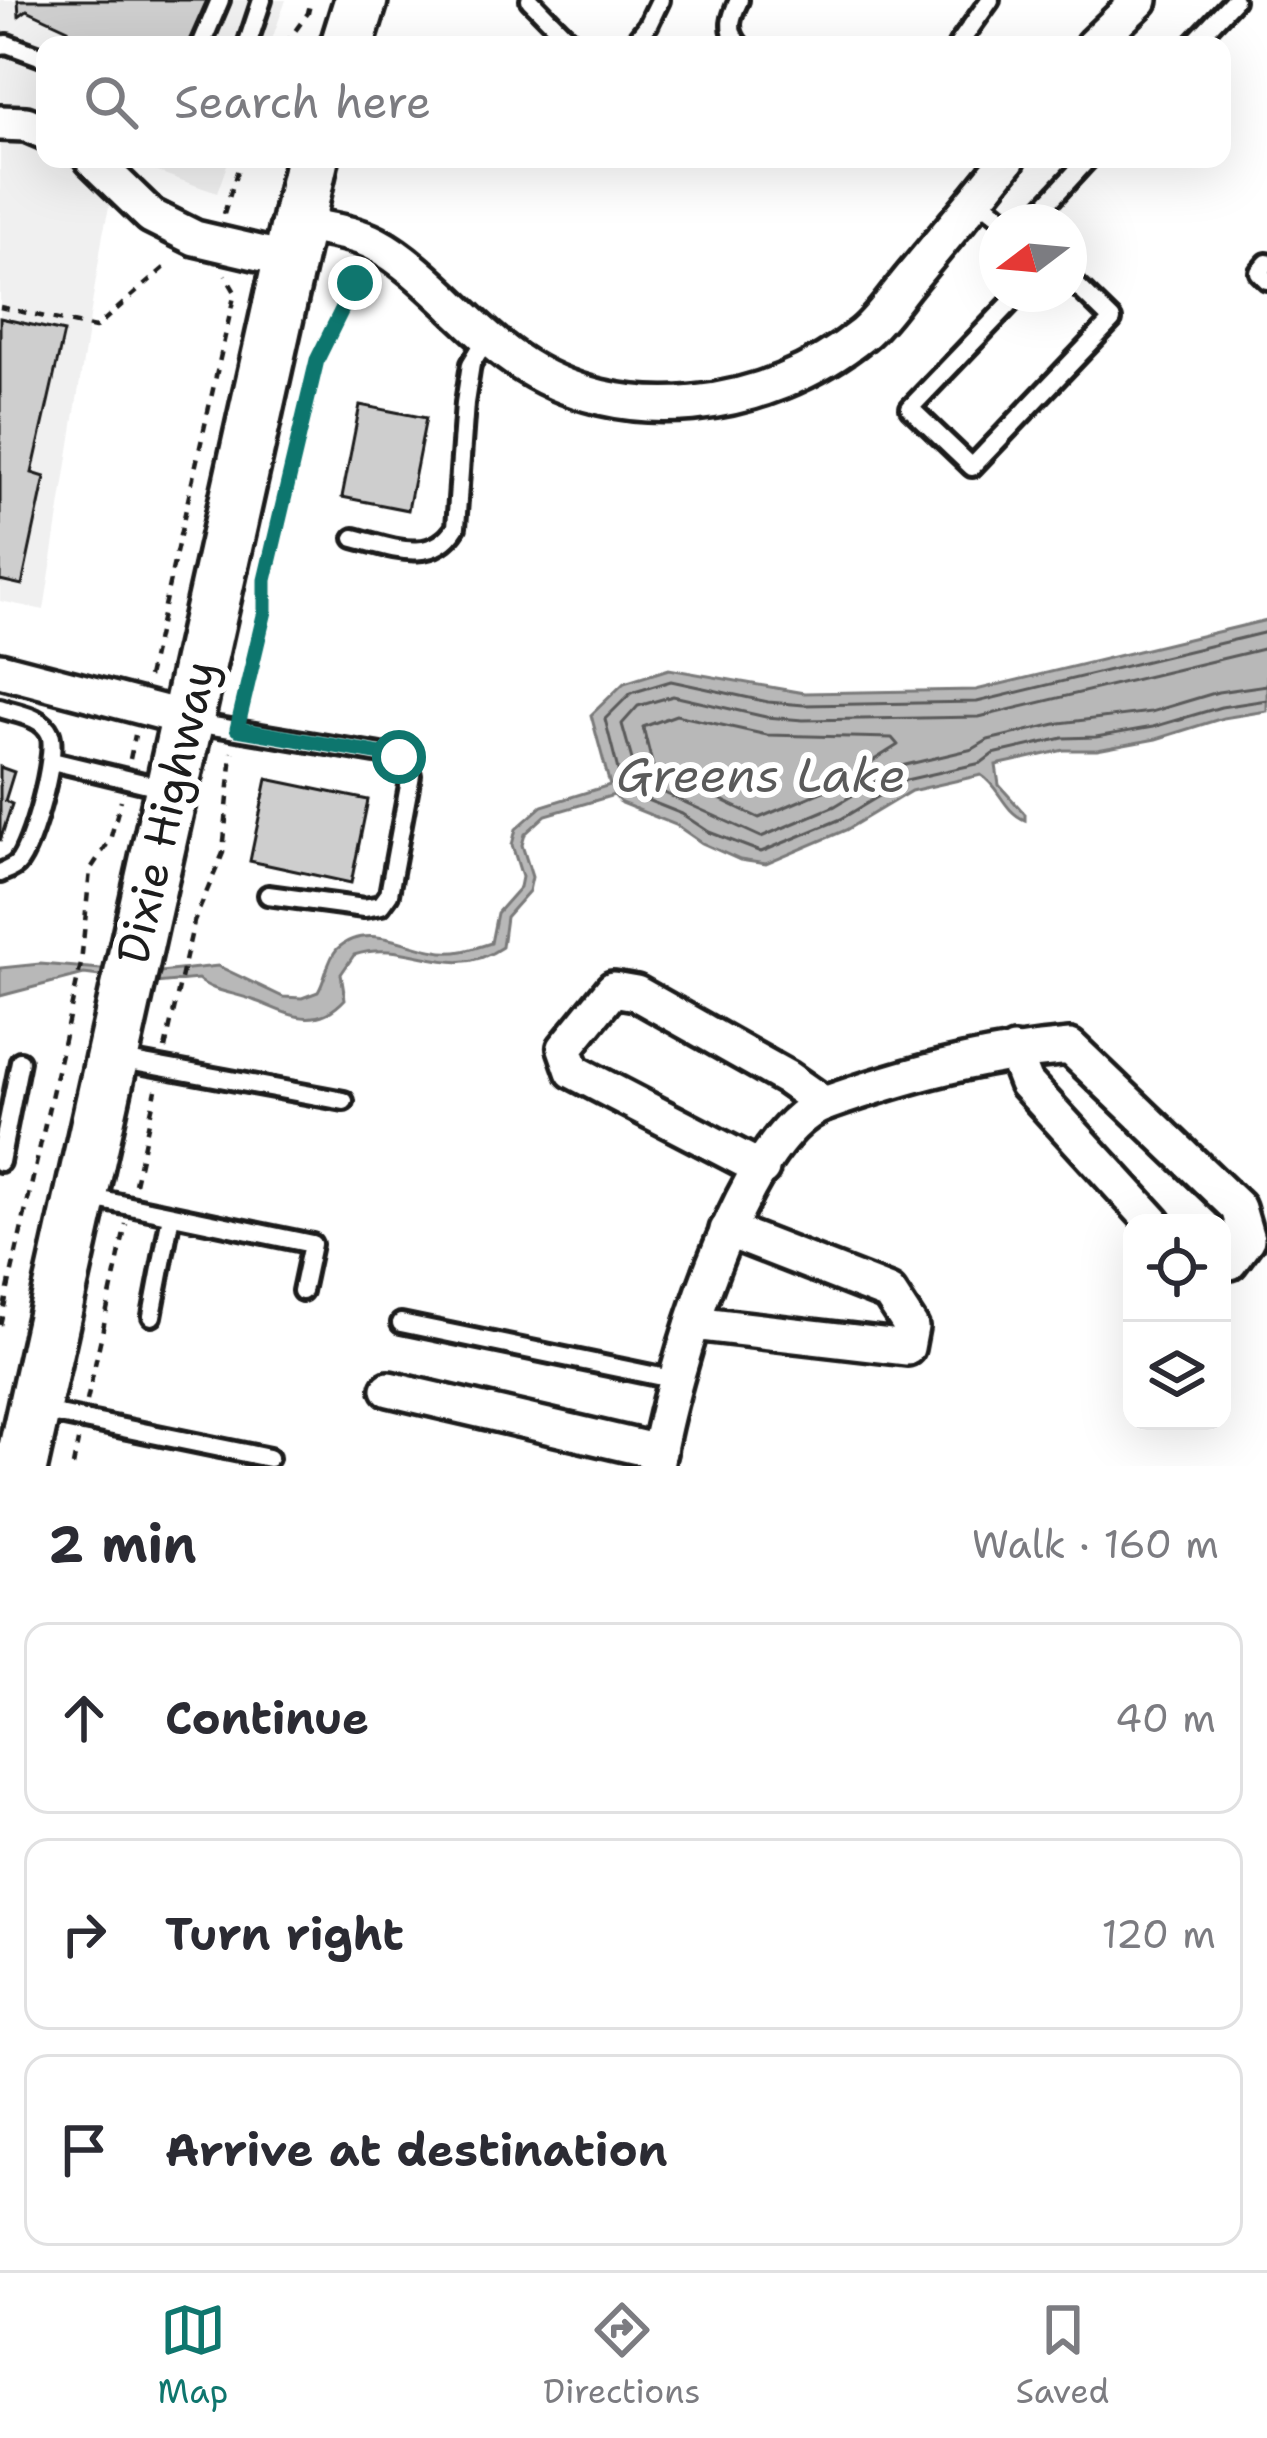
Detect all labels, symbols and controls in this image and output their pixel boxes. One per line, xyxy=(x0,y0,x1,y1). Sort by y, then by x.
search box xyxy=(36,36,1231,168)
icon: search xyxy=(78,69,144,135)
text: Search here xyxy=(174,72,431,132)
north arrow xyxy=(979,204,1087,312)
route end xyxy=(328,256,382,310)
street label: Dixie Highway xyxy=(102,655,230,969)
route start xyxy=(372,730,426,784)
water label: Greens Lake xyxy=(616,743,906,807)
map controls xyxy=(1123,1214,1231,1430)
button: locate xyxy=(1123,1214,1231,1322)
button: layers xyxy=(1123,1322,1231,1430)
text: 2 min xyxy=(48,1510,197,1578)
text: Walk · 160 m xyxy=(972,1518,1219,1570)
icon: ahead xyxy=(51,1685,117,1751)
text: Continue xyxy=(165,1688,369,1748)
text: 40 m xyxy=(1115,1692,1216,1744)
icon: right xyxy=(51,1901,117,1967)
text: Turn right xyxy=(165,1904,404,1964)
text: 120 m xyxy=(1101,1908,1216,1960)
icon: arrive xyxy=(51,2117,117,2183)
text: Arrive at destination xyxy=(165,2120,668,2180)
tab: Map xyxy=(158,2297,228,2414)
tab: Directions xyxy=(543,2297,701,2414)
tab: Saved xyxy=(1016,2297,1109,2414)

